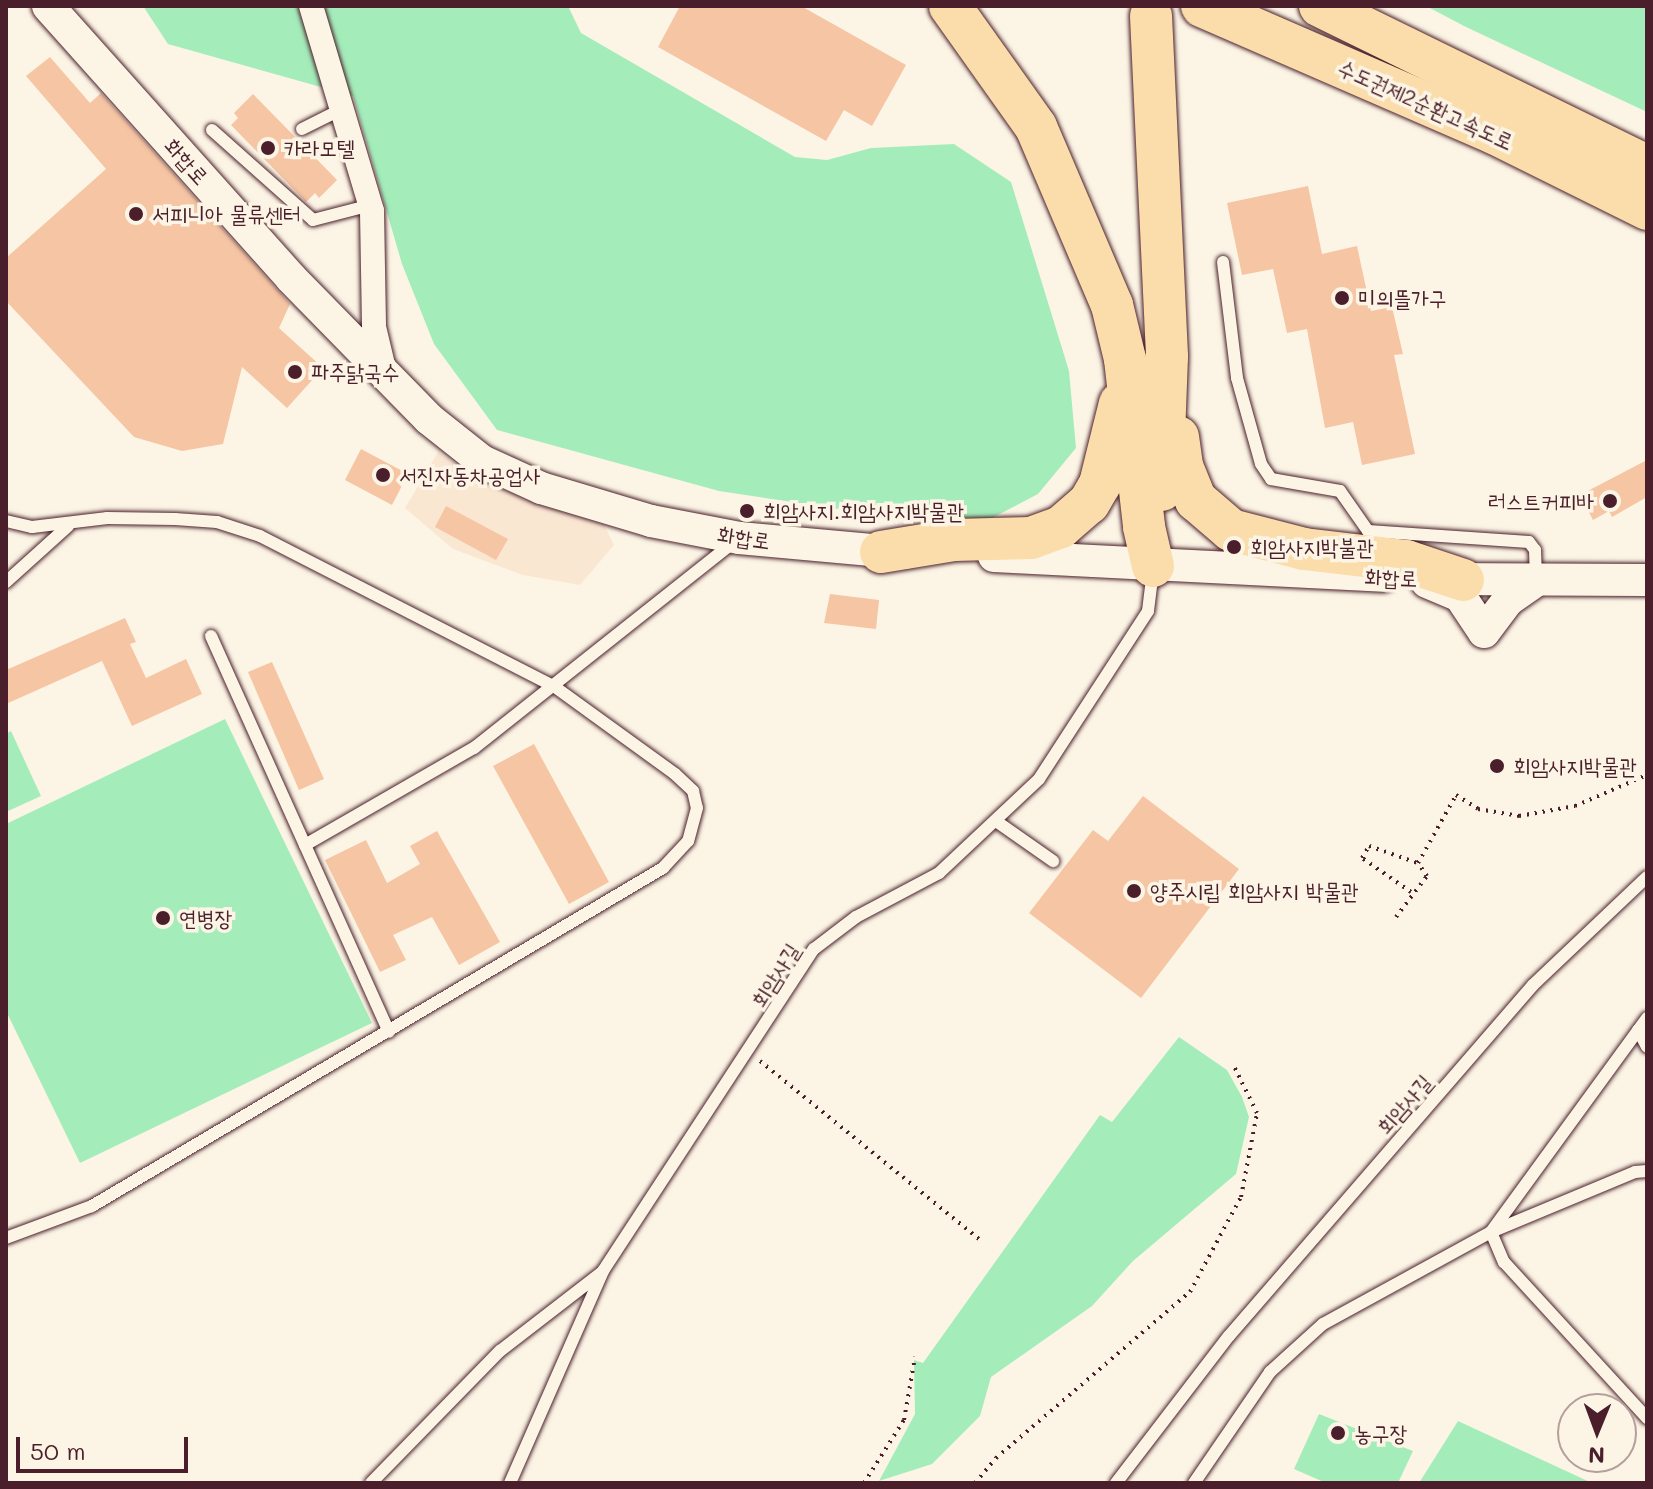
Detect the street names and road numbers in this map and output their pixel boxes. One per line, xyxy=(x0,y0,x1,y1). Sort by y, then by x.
street label: 수도권제2순환고속도로 xyxy=(1334,53,1518,155)
street label: 화합로 xyxy=(159,132,215,190)
street label: 화합로 xyxy=(716,520,772,554)
street label: 화합로 xyxy=(1364,563,1418,591)
street label: 회암사길 xyxy=(745,938,805,1012)
street label: 회암사길 xyxy=(1371,1069,1437,1139)

